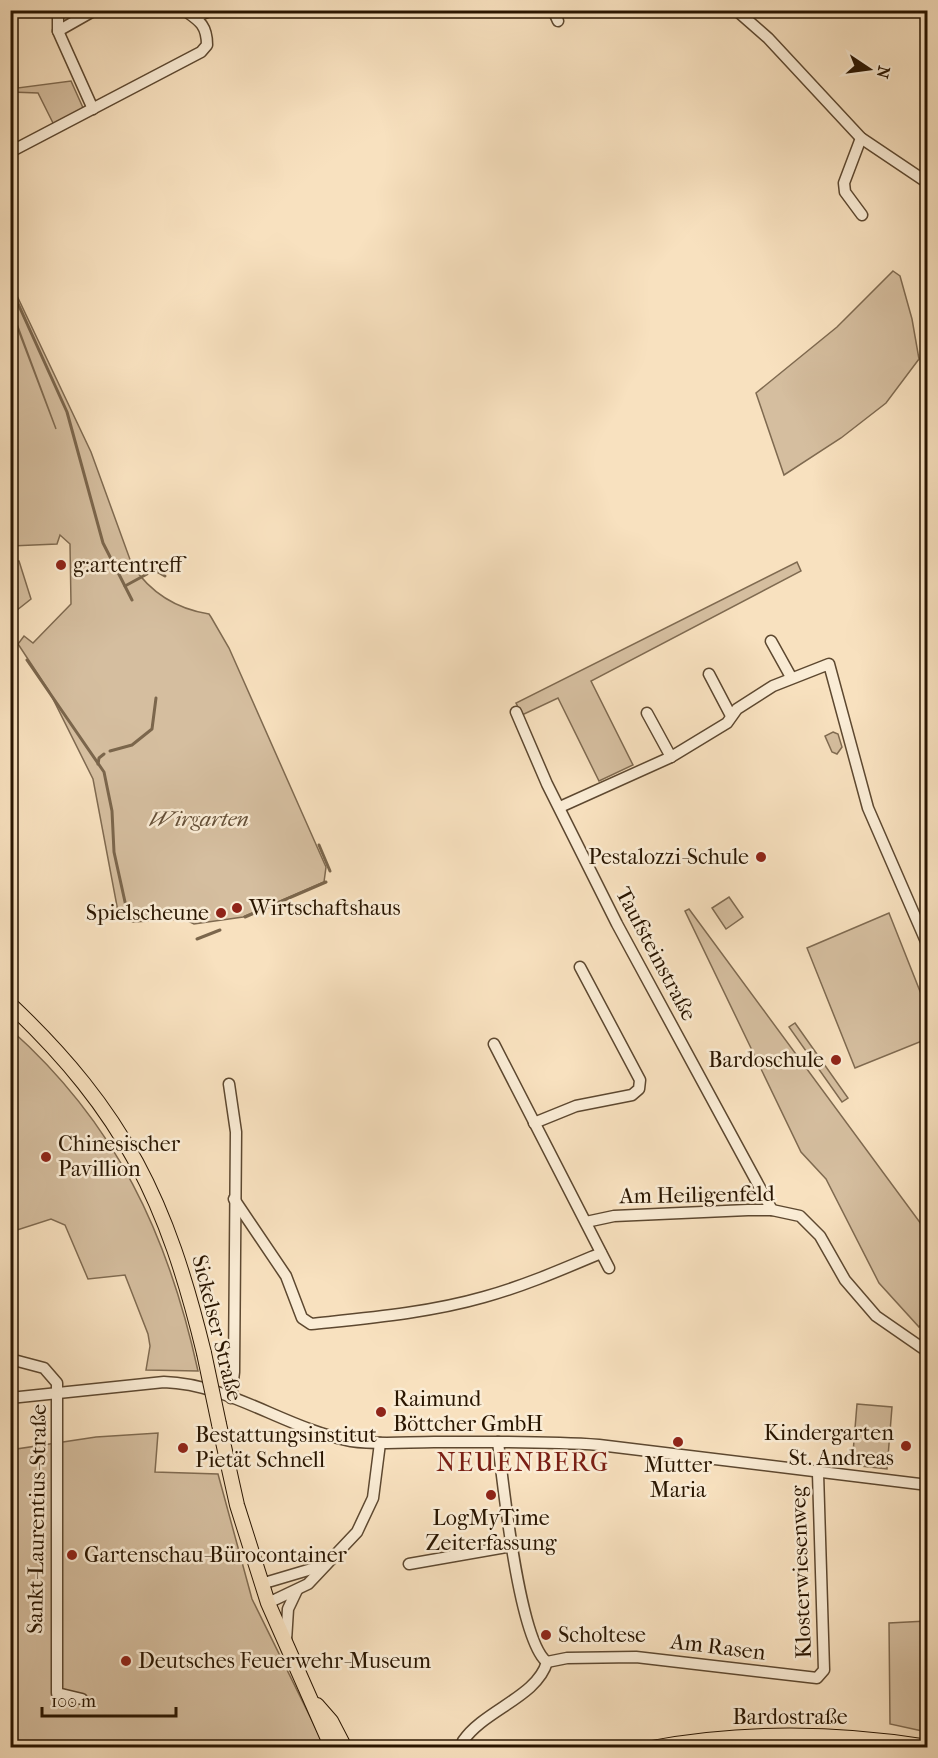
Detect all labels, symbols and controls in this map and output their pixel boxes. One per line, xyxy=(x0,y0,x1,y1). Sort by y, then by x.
north arrow xyxy=(839,39,899,99)
text: N xyxy=(872,64,894,81)
place label: g:artentreff xyxy=(73,552,187,578)
marker: g:artentreff xyxy=(54,558,68,572)
park label: Wirgarten xyxy=(149,806,249,832)
place label: Pestalozzi-Schule xyxy=(588,844,749,870)
marker: Pestalozzi-Schule xyxy=(754,850,768,864)
street label: Taufsteinstraße xyxy=(610,883,702,1025)
place label: Wirtschaftshaus xyxy=(248,895,401,921)
place label: Spielscheune xyxy=(86,900,209,926)
marker: Wirtschaftshaus xyxy=(230,901,244,915)
marker: Spielscheune xyxy=(214,906,228,920)
place label: Bardoschule xyxy=(708,1047,824,1073)
marker: Bardoschule xyxy=(829,1053,843,1067)
place label: Chinesischer Pavillion xyxy=(58,1131,181,1182)
marker: Chinesischer Pavillion xyxy=(39,1150,53,1164)
street label: Am Heiligenfeld xyxy=(618,1181,776,1209)
street label: Sickelser Straße xyxy=(186,1252,248,1404)
place label: Raimund Böttcher GmbH xyxy=(393,1386,543,1437)
street label: Sankt-Laurentius-Straße xyxy=(22,1404,52,1634)
marker: Raimund Böttcher GmbH xyxy=(374,1405,388,1419)
place label: Kindergarten St. Andreas xyxy=(764,1420,894,1471)
place label: Bestattungsinstitut Pietät Schnell xyxy=(195,1422,377,1473)
marker: Mutter Maria xyxy=(671,1435,685,1449)
marker: Kindergarten St. Andreas xyxy=(899,1439,913,1453)
marker: Bestattungsinstitut Pietät Schnell xyxy=(176,1441,190,1455)
district label: NEUENBERG xyxy=(436,1447,610,1478)
place label: Mutter Maria xyxy=(644,1452,713,1503)
street label: Klosterwiesenweg xyxy=(785,1485,817,1659)
marker: LogMyTime Zeiterfassung xyxy=(484,1488,498,1502)
place label: LogMyTime Zeiterfassung xyxy=(426,1505,557,1556)
place label: Gartenschau-Bürocontainer xyxy=(84,1542,348,1568)
marker: Gartenschau-Bürocontainer xyxy=(65,1548,79,1562)
place label: Scholtese xyxy=(558,1622,646,1648)
marker: Scholtese xyxy=(539,1628,553,1642)
street label: Am Rasen xyxy=(668,1628,767,1666)
place label: Deutsches Feuerwehr-Museum xyxy=(138,1648,432,1674)
marker: Deutsches Feuerwehr-Museum xyxy=(119,1654,133,1668)
scale bar xyxy=(42,1680,176,1718)
text: 100 m xyxy=(51,1691,96,1712)
street label: Bardostraße xyxy=(732,1704,848,1730)

